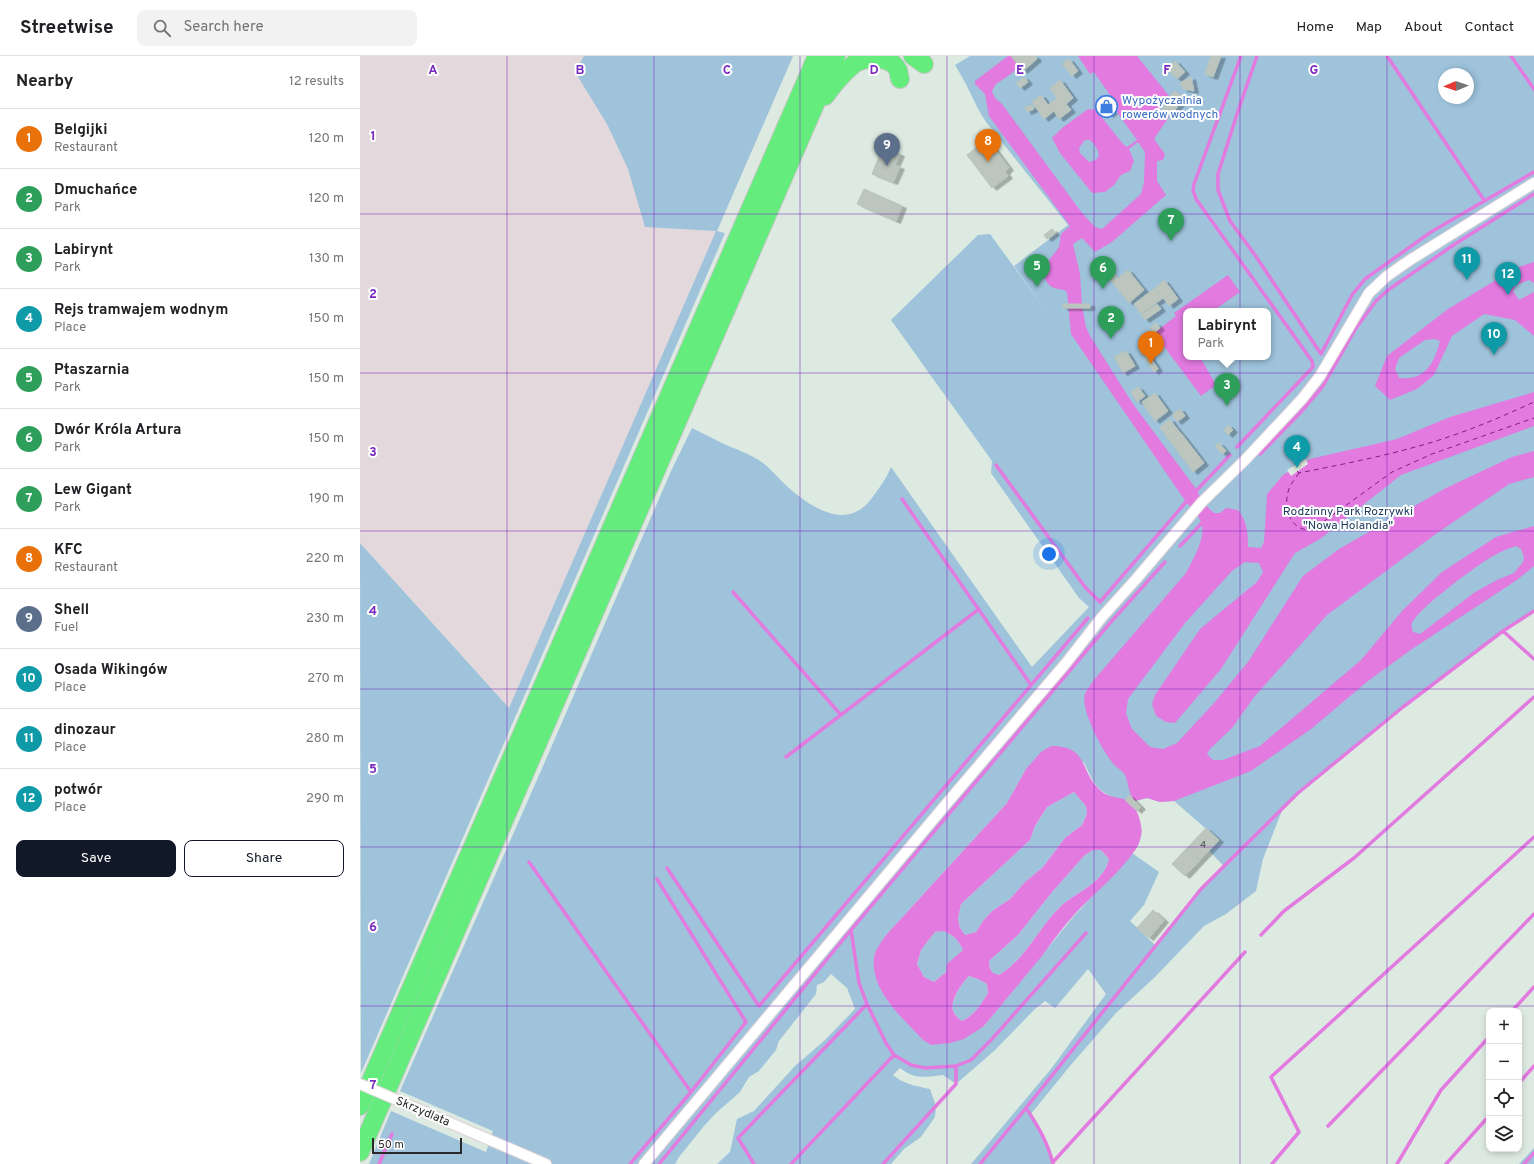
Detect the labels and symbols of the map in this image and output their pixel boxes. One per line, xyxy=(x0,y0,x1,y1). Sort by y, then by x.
text: A xyxy=(428,63,438,79)
text: B xyxy=(576,63,585,79)
text: C xyxy=(723,63,731,79)
text: D xyxy=(869,63,879,79)
text: E xyxy=(1016,63,1024,79)
text: F xyxy=(1163,63,1171,79)
text: G xyxy=(1310,63,1319,79)
north arrow xyxy=(1438,68,1474,104)
place label: Wypożyczalnia rowerów wodnych xyxy=(1122,93,1218,123)
shop icon: Wypożyczalnia rowerów wodnych xyxy=(1093,94,1119,120)
text: 1 xyxy=(370,129,376,145)
pin: 8 xyxy=(975,129,1001,162)
pin: 9 xyxy=(874,133,900,166)
pin: 7 xyxy=(1158,208,1184,241)
pin: 11 xyxy=(1454,247,1480,280)
pin: 5 xyxy=(1024,254,1050,287)
pin: 6 xyxy=(1090,256,1116,289)
pin: 12 xyxy=(1495,262,1521,295)
text: 2 xyxy=(369,287,377,303)
pin: 2 xyxy=(1098,306,1124,339)
pin: 10 xyxy=(1481,322,1507,355)
pin: 1 xyxy=(1138,331,1164,364)
pin: 3 xyxy=(1214,373,1240,406)
pin: 4 xyxy=(1284,435,1310,468)
text: 3 xyxy=(369,445,377,461)
park label: Rodzinny Park Rozrywki "Nowa Holandia" xyxy=(1283,504,1413,534)
your location xyxy=(1039,544,1059,564)
text: 4 xyxy=(369,604,377,620)
text: 5 xyxy=(369,762,377,778)
house number: 4 xyxy=(1200,839,1206,852)
text: 6 xyxy=(369,920,377,936)
text: 7 xyxy=(370,1078,377,1094)
street label: Skrzydlata xyxy=(393,1093,452,1130)
scale bar xyxy=(372,1136,462,1155)

